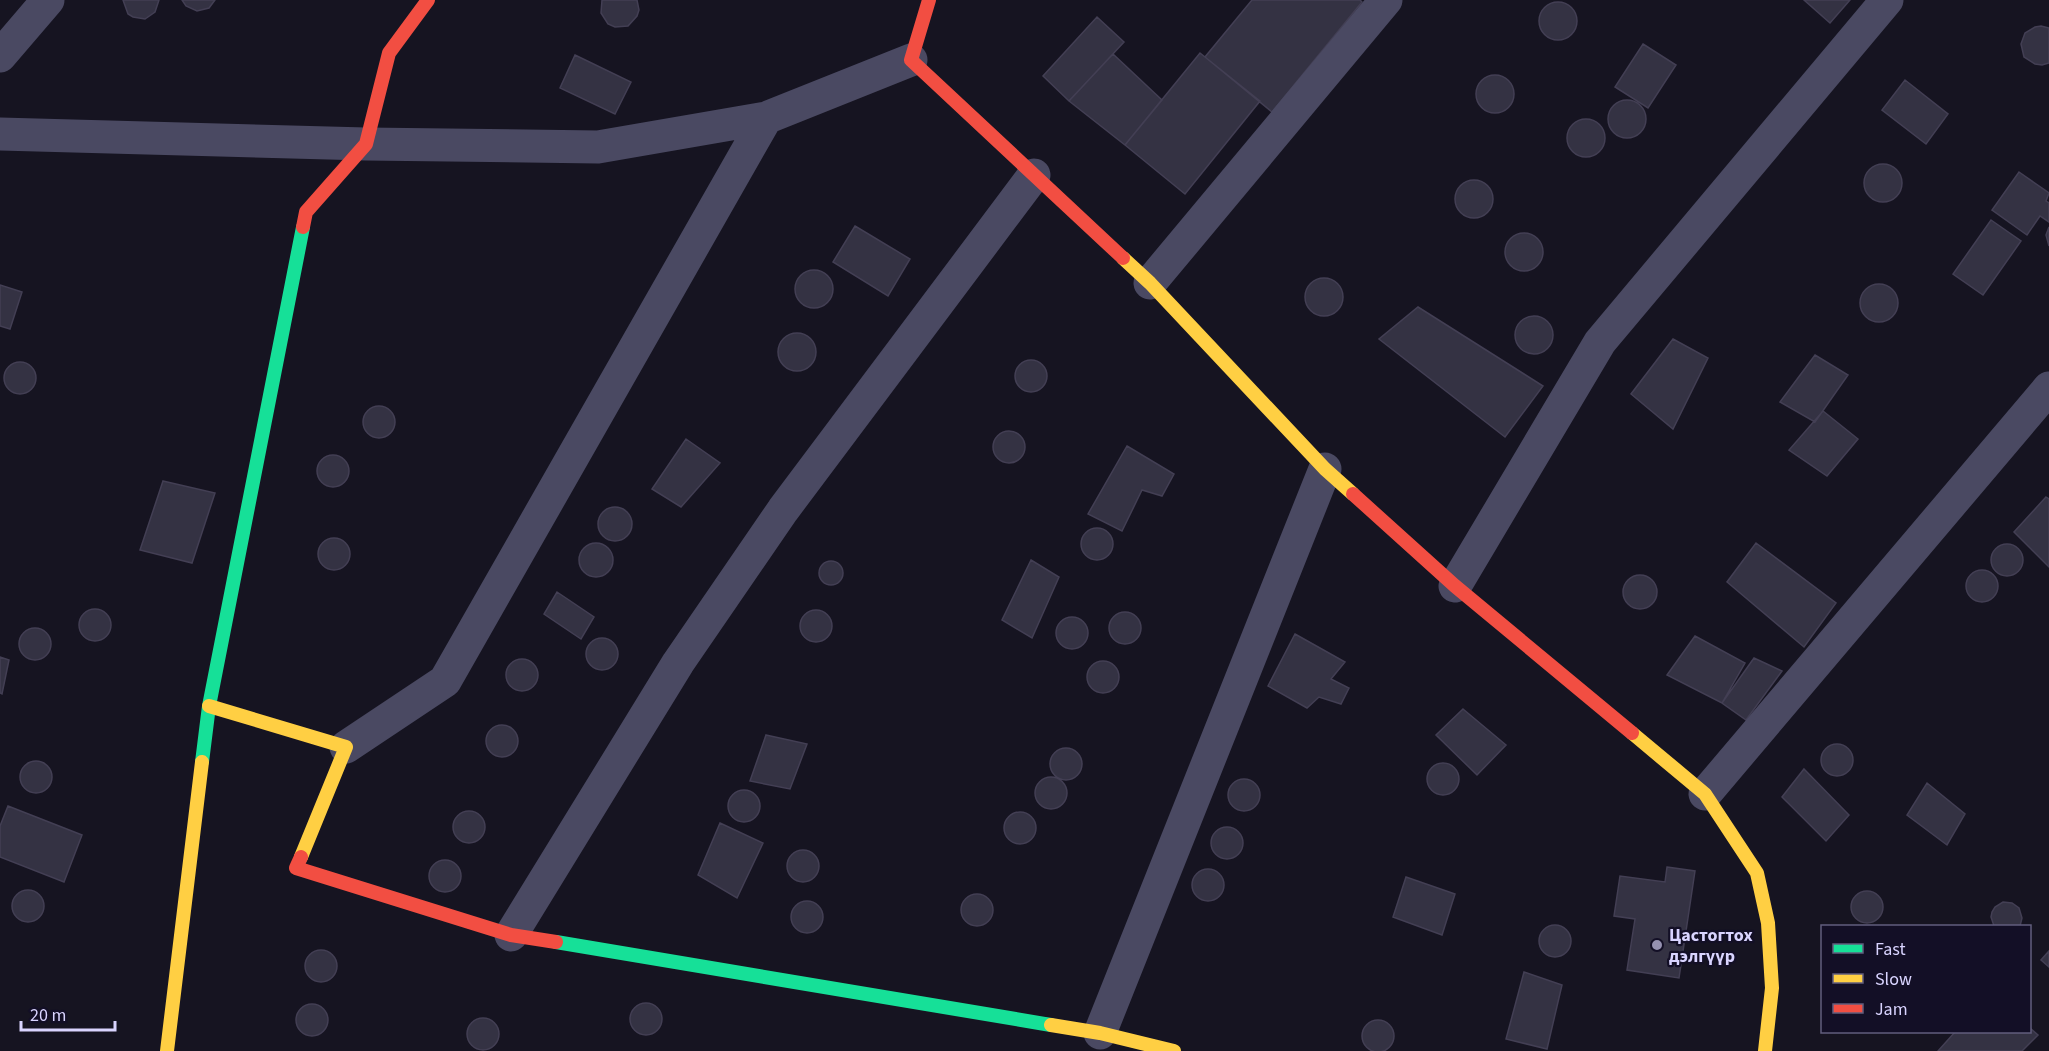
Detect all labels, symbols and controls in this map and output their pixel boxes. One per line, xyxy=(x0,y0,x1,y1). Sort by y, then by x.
place label: Цастогтох дэлгүүр xyxy=(1669,923,1753,969)
legend xyxy=(1821,925,2031,1033)
text: Fast xyxy=(1875,937,1906,962)
marker: Цастогтох дэлгүүр xyxy=(1650,938,1664,952)
text: Slow xyxy=(1875,967,1912,992)
scale bar xyxy=(21,994,116,1032)
text: Jam xyxy=(1875,997,1908,1022)
text: 20 m xyxy=(30,1003,66,1028)

